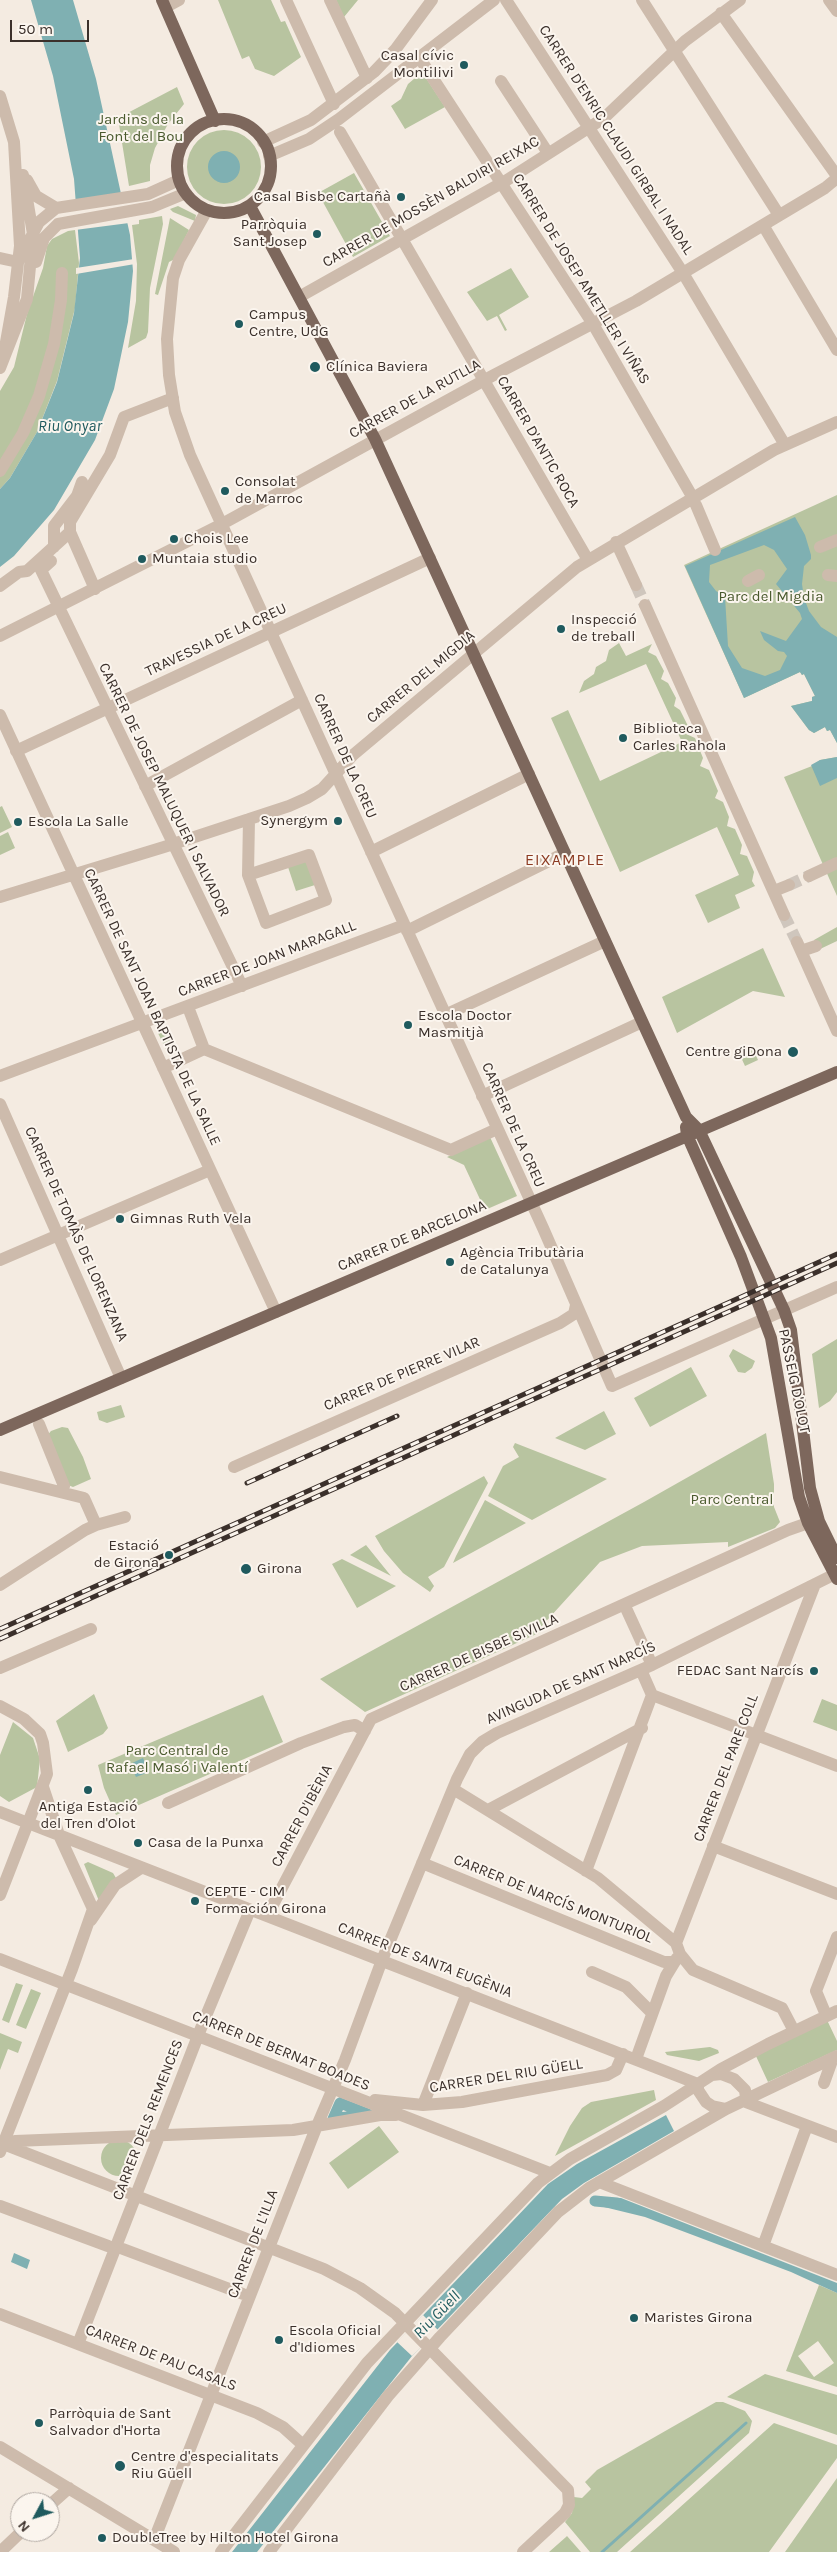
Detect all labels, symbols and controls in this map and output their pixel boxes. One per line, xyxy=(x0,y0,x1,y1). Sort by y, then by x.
scale bar xyxy=(12,10,91,42)
text: 50 m xyxy=(18,20,53,38)
street label: CARRER D'ENRIC CLAUDI GIRBAL I NADAL xyxy=(535,22,697,258)
place label: Casal cívic Montilivi xyxy=(381,47,454,82)
marker: Casal cívic Montilivi xyxy=(458,59,470,71)
park label: Jardins de la Font del Bou xyxy=(98,111,184,146)
street label: CARRER DE MOSSÈN BALDIRI REIXAC xyxy=(319,132,543,272)
street label: CARRER DE JOSEP AMETLLER I VIÑAS xyxy=(508,170,654,388)
place label: Casal Bisbe Cartañà xyxy=(254,188,391,206)
marker: Casal Bisbe Cartañà xyxy=(395,191,407,203)
place label: Parròquia Sant Josep xyxy=(233,216,307,251)
marker: Parròquia Sant Josep xyxy=(311,228,323,240)
place label: Campus Centre, UdG xyxy=(249,306,329,341)
marker: Campus Centre, UdG xyxy=(233,318,245,330)
street label: CARRER DE LA RUTLLA xyxy=(346,355,484,443)
place label: Clínica Baviera xyxy=(326,358,428,376)
marker: Clínica Baviera xyxy=(308,360,322,374)
street label: CARRER D'ANTIC ROCA xyxy=(493,373,583,511)
water label: Riu Onyar xyxy=(38,416,102,436)
place label: Consolat de Marroc xyxy=(235,473,303,508)
marker: Consolat de Marroc xyxy=(219,485,231,497)
place label: Chois Lee xyxy=(184,530,249,548)
marker: Chois Lee xyxy=(168,533,180,545)
place label: Muntaia studio xyxy=(152,550,257,568)
marker: Muntaia studio xyxy=(136,553,148,565)
park label: Parc del Migdia xyxy=(719,588,823,606)
street label: TRAVESSIA DE LA CREU xyxy=(142,599,290,681)
place label: Inspecció de treball xyxy=(571,611,637,646)
marker: Inspecció de treball xyxy=(555,623,567,635)
street label: CARRER DEL MIGDIA xyxy=(363,627,479,727)
street label: CARRER DE JOSEP MALUQUER I SALVADOR xyxy=(94,660,234,920)
street label: CARRER DE LA CREU xyxy=(309,691,381,821)
place label: Biblioteca Carles Rahola xyxy=(633,720,726,755)
marker: Biblioteca Carles Rahola xyxy=(617,732,629,744)
place label: Synergym xyxy=(260,812,328,830)
place label: Escola La Salle xyxy=(28,813,129,831)
marker: Synergym xyxy=(332,815,344,827)
marker: Escola La Salle xyxy=(12,816,24,828)
district label: EIXAMPLE xyxy=(524,850,606,870)
street label: CARRER DE SANT JOAN BAPTISTA DE LA SALLE xyxy=(80,866,224,1148)
street label: CARRER DE JOAN MARAGALL xyxy=(176,917,358,1001)
place label: Escola Doctor Masmitjà xyxy=(418,1007,511,1042)
marker: Escola Doctor Masmitjà xyxy=(402,1019,414,1031)
place label: Centre giDona xyxy=(685,1043,782,1061)
marker: Centre giDona xyxy=(786,1045,800,1059)
street label: CARRER DE LA CREU xyxy=(477,1060,549,1190)
street label: CARRER DE TOMÀS DE LORENZANA xyxy=(20,1124,132,1344)
street label: CARRER DE BARCELONA xyxy=(335,1197,489,1275)
place label: Gimnas Ruth Vela xyxy=(130,1210,252,1228)
marker: Gimnas Ruth Vela xyxy=(114,1213,126,1225)
place label: Agència Tributària de Catalunya xyxy=(460,1244,584,1279)
marker: Agència Tributària de Catalunya xyxy=(444,1256,456,1268)
street label: PASSEIG D'OLOT xyxy=(774,1327,814,1435)
street label: CARRER DE PIERRE VILAR xyxy=(321,1333,483,1415)
park label: Parc Central xyxy=(691,1491,773,1509)
place label: Estació de Girona xyxy=(94,1537,159,1572)
marker: Estació de Girona xyxy=(163,1549,175,1561)
place label: Girona xyxy=(257,1560,302,1578)
marker: Girona xyxy=(239,1562,253,1576)
street label: CARRER DE BISBE SIVILLA xyxy=(397,1610,561,1696)
street label: AVINGUDA DE SANT NARCÍS xyxy=(483,1637,659,1729)
place label: FEDAC Sant Narcís xyxy=(677,1662,804,1680)
marker: FEDAC Sant Narcís xyxy=(808,1665,820,1677)
street label: CARRER DEL PARE COLL xyxy=(690,1692,762,1844)
park label: Parc Central de Rafael Masó i Valentí xyxy=(106,1742,248,1777)
street label: CARRER D'IBÈRIA xyxy=(267,1762,337,1870)
marker: Antiga Estació del Tren d'Olot xyxy=(82,1784,94,1796)
place label: Antiga Estació del Tren d'Olot xyxy=(39,1798,137,1833)
place label: Casa de la Punxa xyxy=(148,1834,264,1852)
marker: Casa de la Punxa xyxy=(132,1837,144,1849)
street label: CARRER DE NARCÍS MONTURIOL xyxy=(451,1851,655,1947)
place label: CEPTE - CIM Formación Girona xyxy=(205,1883,326,1918)
marker: CEPTE - CIM Formación Girona xyxy=(189,1895,201,1907)
street label: CARRER DE SANTA EUGÈNIA xyxy=(335,1918,515,2002)
street label: CARRER DE BERNAT BOADES xyxy=(189,2007,373,2095)
street label: CARRER DELS REMENCES xyxy=(109,2037,187,2203)
street label: CARRER DEL RIU GÜELL xyxy=(428,2055,584,2097)
street label: CARRER DE L'ILLA xyxy=(224,2187,282,2301)
water label: Riu Güell xyxy=(410,2287,464,2343)
place label: Maristes Girona xyxy=(644,2309,753,2327)
marker: Maristes Girona xyxy=(628,2312,640,2324)
street label: CARRER DE PAU CASALS xyxy=(83,2321,239,2395)
place label: Escola Oficial d'Idiomes xyxy=(289,2322,381,2357)
marker: Escola Oficial d'Idiomes xyxy=(273,2334,285,2346)
place label: Parròquia de Sant Salvador d'Horta xyxy=(49,2405,171,2440)
marker: Parròquia de Sant Salvador d'Horta xyxy=(33,2417,45,2429)
place label: Centre d'especialitats Riu Güell xyxy=(131,2448,279,2483)
marker: Centre d'especialitats Riu Güell xyxy=(113,2459,127,2473)
north arrow xyxy=(10,2492,60,2542)
text: N xyxy=(14,2517,34,2536)
place label: DoubleTree by Hilton Hotel Girona xyxy=(112,2529,339,2547)
marker: DoubleTree by Hilton Hotel Girona xyxy=(96,2532,108,2544)

